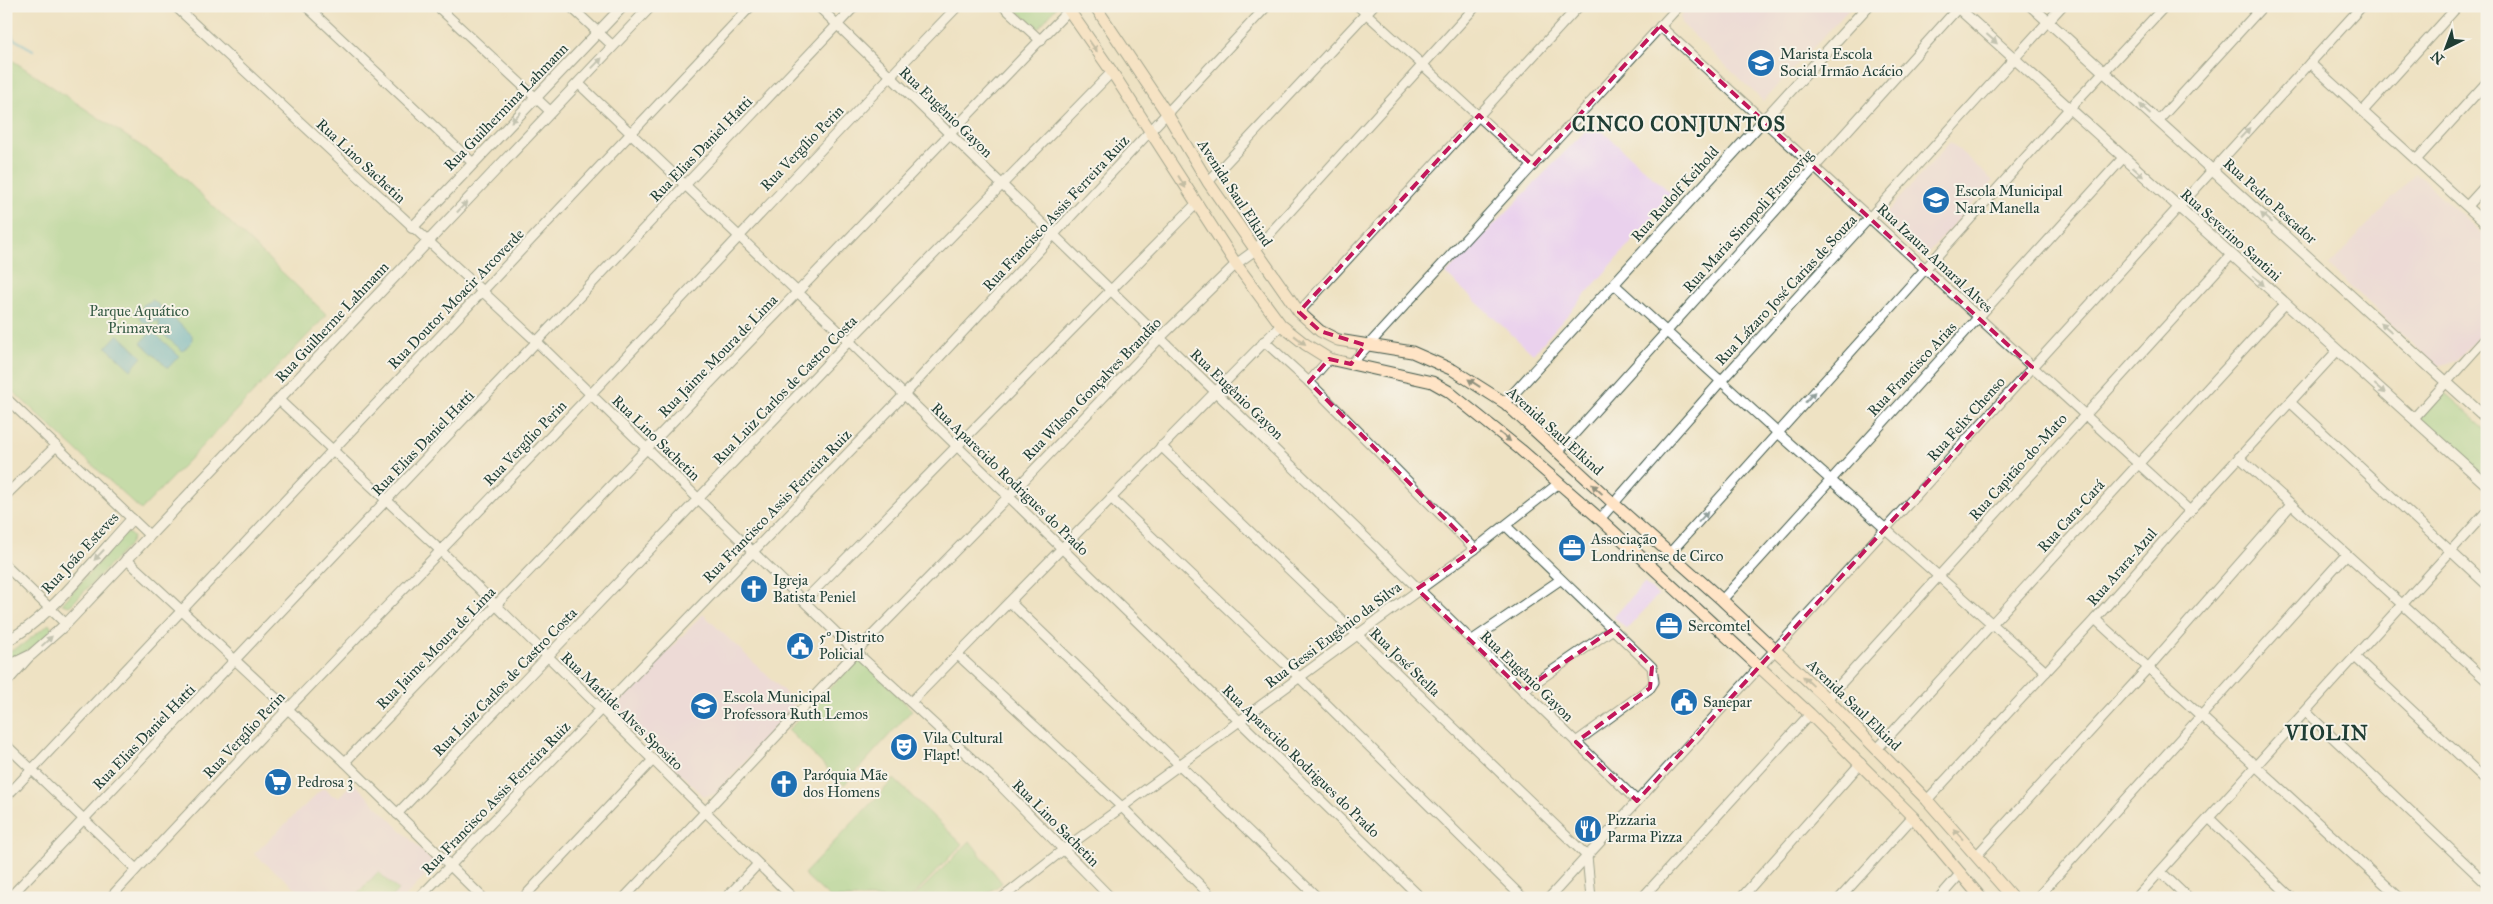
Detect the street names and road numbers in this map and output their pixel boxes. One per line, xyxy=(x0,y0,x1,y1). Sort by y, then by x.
street label: Rua Guilhermina Lahmann xyxy=(440,39,572,175)
street label: Rua Eugênio Gayon xyxy=(896,63,996,161)
street label: Rua Elias Daniel Hatti xyxy=(646,92,756,206)
street label: Rua Vergílio Perin xyxy=(757,102,847,194)
street label: Rua Lino Sachetin xyxy=(313,115,409,207)
street label: Rua Francisco Assis Ferreira Ruiz xyxy=(979,131,1133,295)
street label: Avenida Saul Elkind xyxy=(1193,135,1277,250)
street label: Rua Rudolf Keihold xyxy=(1627,142,1723,245)
street label: Rua Maria Sinopoli Francovig xyxy=(1679,145,1818,296)
street label: Rua Pedro Pescador xyxy=(2219,154,2321,248)
street label: Rua Severino Santini xyxy=(2177,185,2285,285)
street label: Rua Izaura Amaral Alves xyxy=(1873,200,1997,316)
street label: Rua Lázaro José Carias de Souza xyxy=(1711,210,1862,370)
street label: Rua Doutor Moacir Arcoverde xyxy=(384,225,528,373)
street label: Rua Guilherme Lahmann xyxy=(271,258,393,386)
street label: Rua Jaime Moura de Lima xyxy=(655,290,782,422)
street label: Rua Luiz Carlos de Castro Costa xyxy=(709,311,861,468)
street label: Rua Wilson Gonçalves Brandão xyxy=(1019,314,1165,464)
street label: Rua Francisco Arias xyxy=(1864,318,1960,420)
street label: Rua Eugênio Gayon xyxy=(1187,345,1287,443)
street label: Rua Felix Chenso xyxy=(1923,373,2009,465)
street label: Avenida Saul Elkind xyxy=(1502,382,1607,479)
street label: Rua Elias Daniel Hatti xyxy=(368,386,478,500)
street label: Rua Lino Sachetin xyxy=(608,391,704,485)
street label: Rua Vergílio Perin xyxy=(480,397,570,489)
street label: Rua Aparecido Rodrigues do Prado xyxy=(927,399,1093,559)
street label: Rua Capitão-do-Mato xyxy=(1965,410,2071,524)
street label: Rua Francisco Assis Ferreira Ruiz xyxy=(699,425,855,586)
street label: Rua Cara-Cará xyxy=(2034,476,2109,556)
street label: Rua João Esteves xyxy=(38,508,123,598)
street label: Rua Arara-Azul xyxy=(2083,524,2161,610)
street label: Rua Gessi Eugênio da Silva xyxy=(1261,578,1405,692)
street label: Rua Jaime Moura de Lima xyxy=(373,582,500,714)
street label: Rua Luiz Carlos de Castro Costa xyxy=(429,603,581,760)
street label: Rua José Stella xyxy=(1365,624,1444,701)
street label: Rua Eugênio Gayon xyxy=(1477,627,1577,725)
street label: Rua Matilde Alves Sposito xyxy=(557,648,687,774)
street label: Avenida Saul Elkind xyxy=(1802,655,1905,755)
street label: Rua Elias Daniel Hatti xyxy=(89,680,199,794)
street label: Rua Aparecido Rodrigues do Prado xyxy=(1218,681,1384,841)
street label: Rua Vergílio Perin xyxy=(199,688,289,782)
street label: Rua Francisco Assis Ferreira Ruiz xyxy=(418,717,574,878)
street label: Rua Lino Sachetin xyxy=(1009,776,1103,870)

